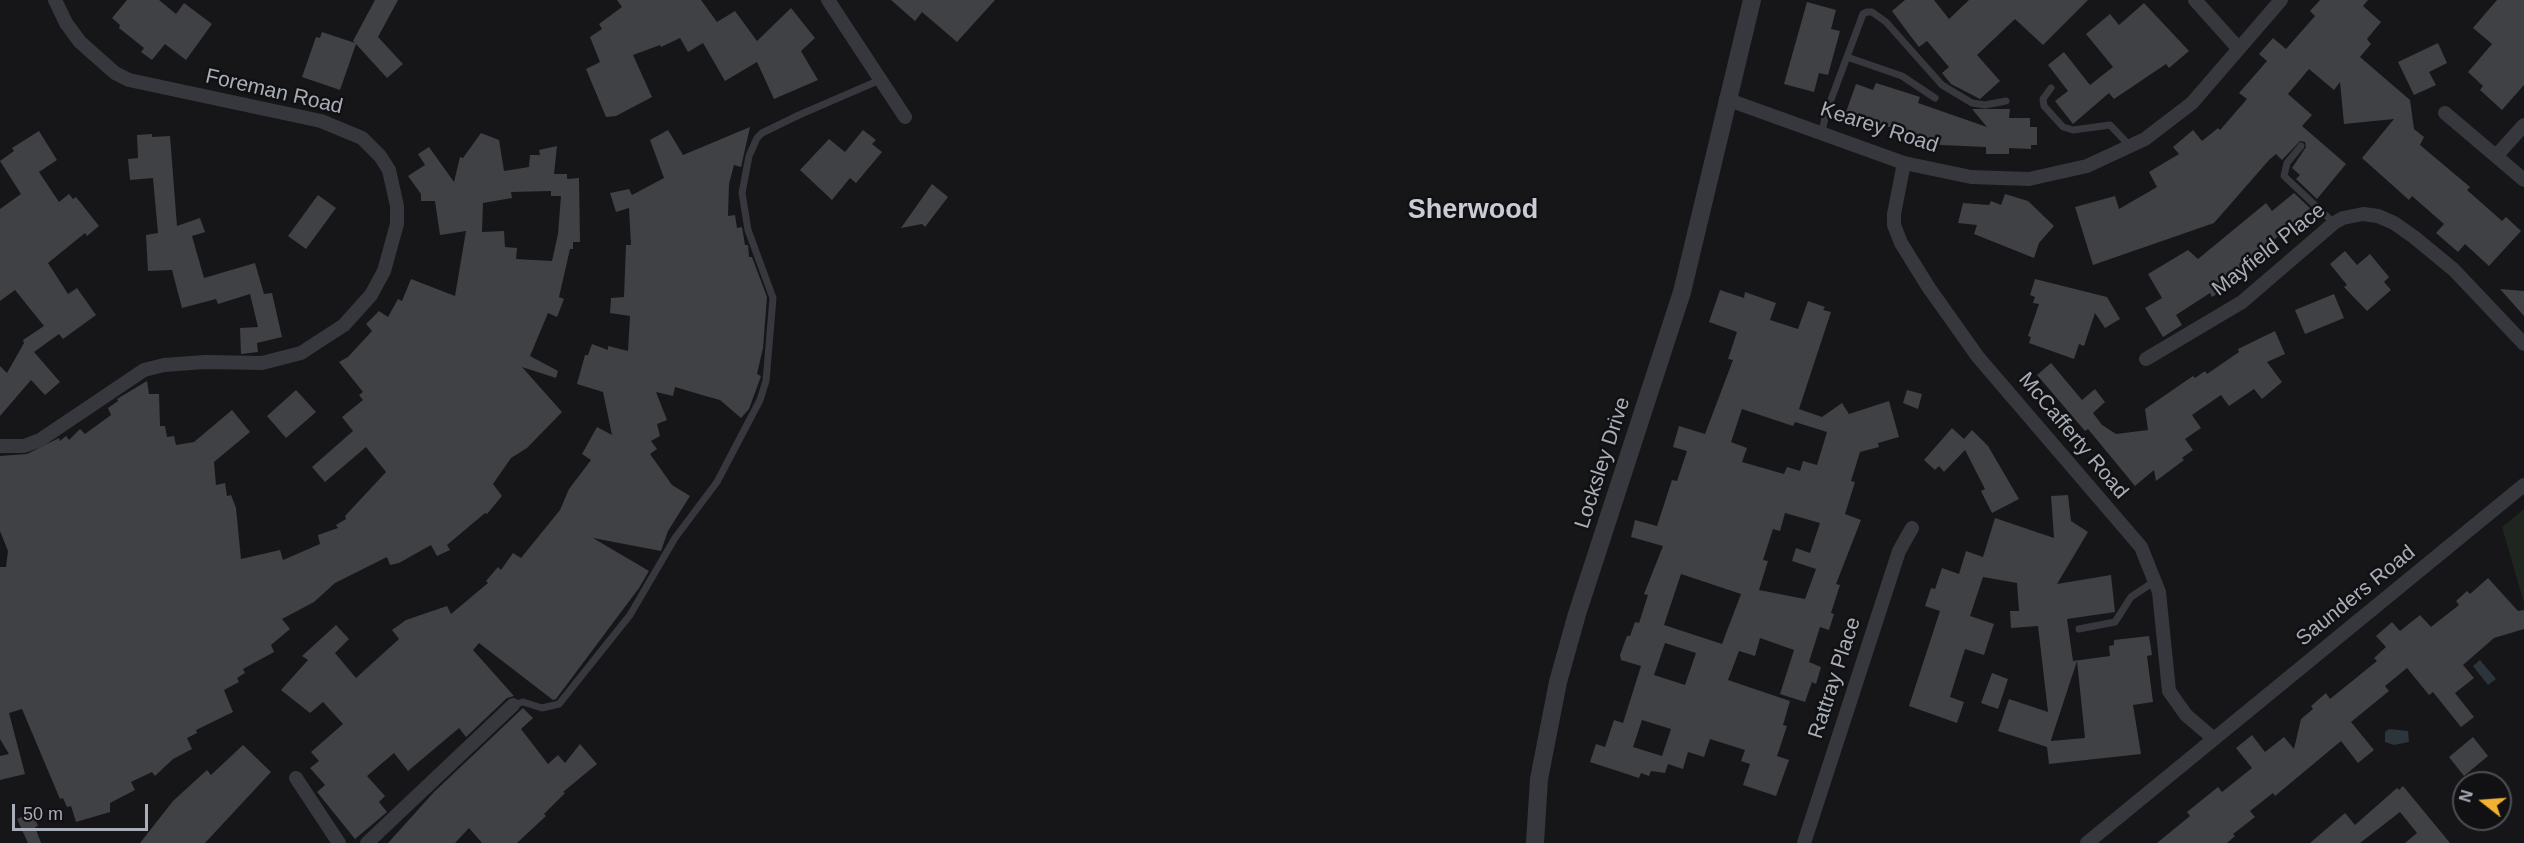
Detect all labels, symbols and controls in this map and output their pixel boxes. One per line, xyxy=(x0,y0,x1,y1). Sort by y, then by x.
street label: Foreman Road xyxy=(203,64,345,120)
street label: Kearey Road xyxy=(1817,97,1941,159)
district label: Sherwood xyxy=(1408,195,1538,227)
street label: Mayfield Place xyxy=(2207,198,2331,302)
street label: McCafferty Road xyxy=(2013,368,2133,504)
street label: Locksley Drive xyxy=(1570,394,1636,532)
street label: Saunders Road xyxy=(2291,540,2421,652)
street label: Rattray Place xyxy=(1804,614,1866,742)
north arrow xyxy=(2452,771,2512,831)
text: N xyxy=(2456,788,2476,804)
scale bar xyxy=(15,792,152,830)
text: 50 m xyxy=(23,804,63,824)

